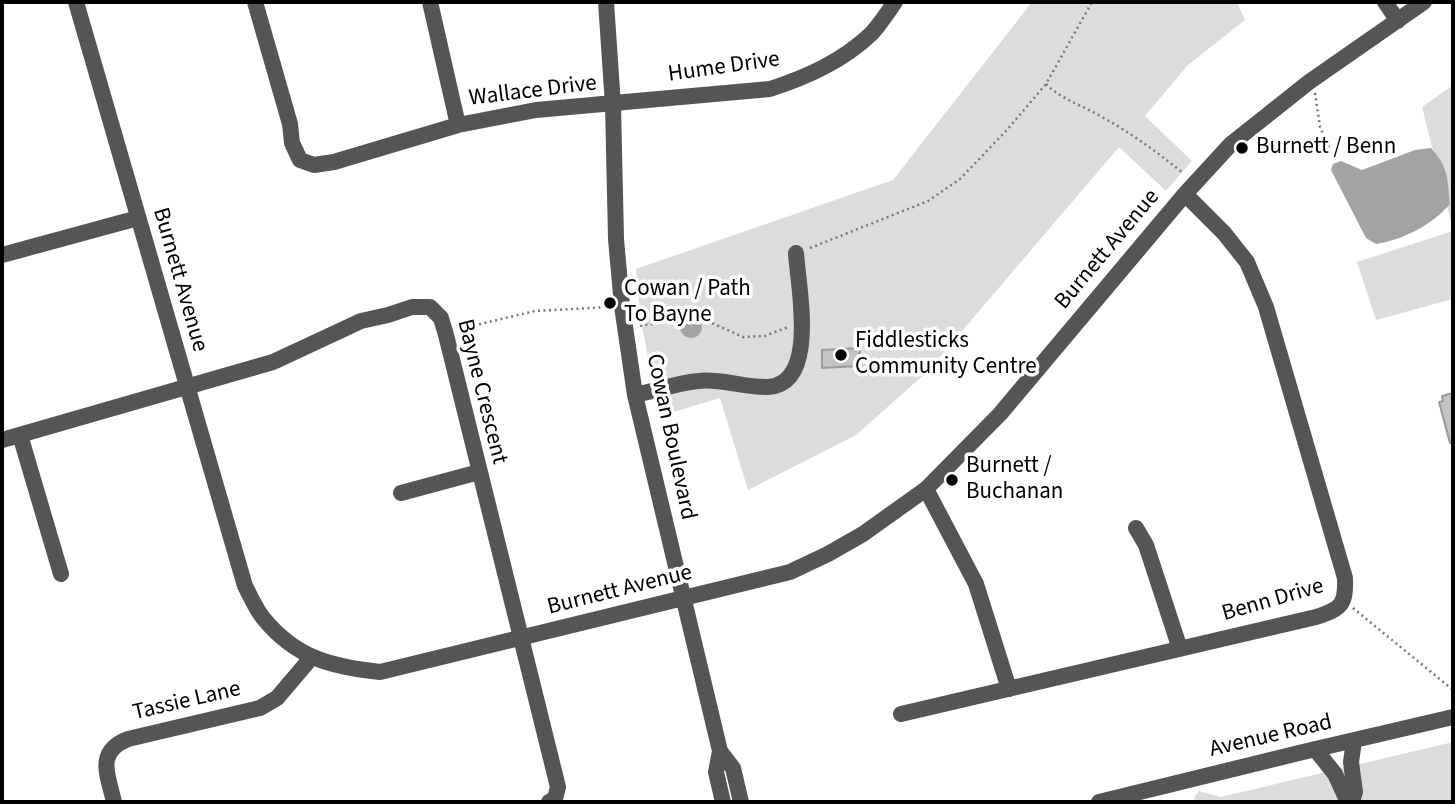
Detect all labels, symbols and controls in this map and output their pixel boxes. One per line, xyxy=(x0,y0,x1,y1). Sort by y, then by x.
street label: Hume Drive xyxy=(666,47,782,89)
street label: Wallace Drive xyxy=(468,70,598,114)
place label: Burnett / Benn xyxy=(1256,134,1396,162)
marker: Burnett / Benn xyxy=(1234,140,1250,156)
street label: Burnett Avenue xyxy=(1050,184,1166,316)
street label: Burnett Avenue xyxy=(145,205,213,355)
place label: Cowan / Path To Bayne xyxy=(624,276,751,330)
marker: Cowan / Path To Bayne xyxy=(602,295,618,311)
street label: Bayne Crescent xyxy=(450,317,512,467)
place label: Fiddlesticks Community Centre xyxy=(855,328,1037,382)
marker: Fiddlesticks Community Centre xyxy=(833,347,849,363)
street label: Cowan Boulevard xyxy=(639,352,701,522)
place label: Burnett / Buchanan xyxy=(966,453,1063,507)
marker: Burnett / Buchanan xyxy=(944,472,960,488)
street label: Burnett Avenue xyxy=(545,560,695,622)
street label: Benn Drive xyxy=(1219,573,1327,629)
street label: Tassie Lane xyxy=(130,676,244,728)
street label: Avenue Road xyxy=(1207,710,1335,764)

